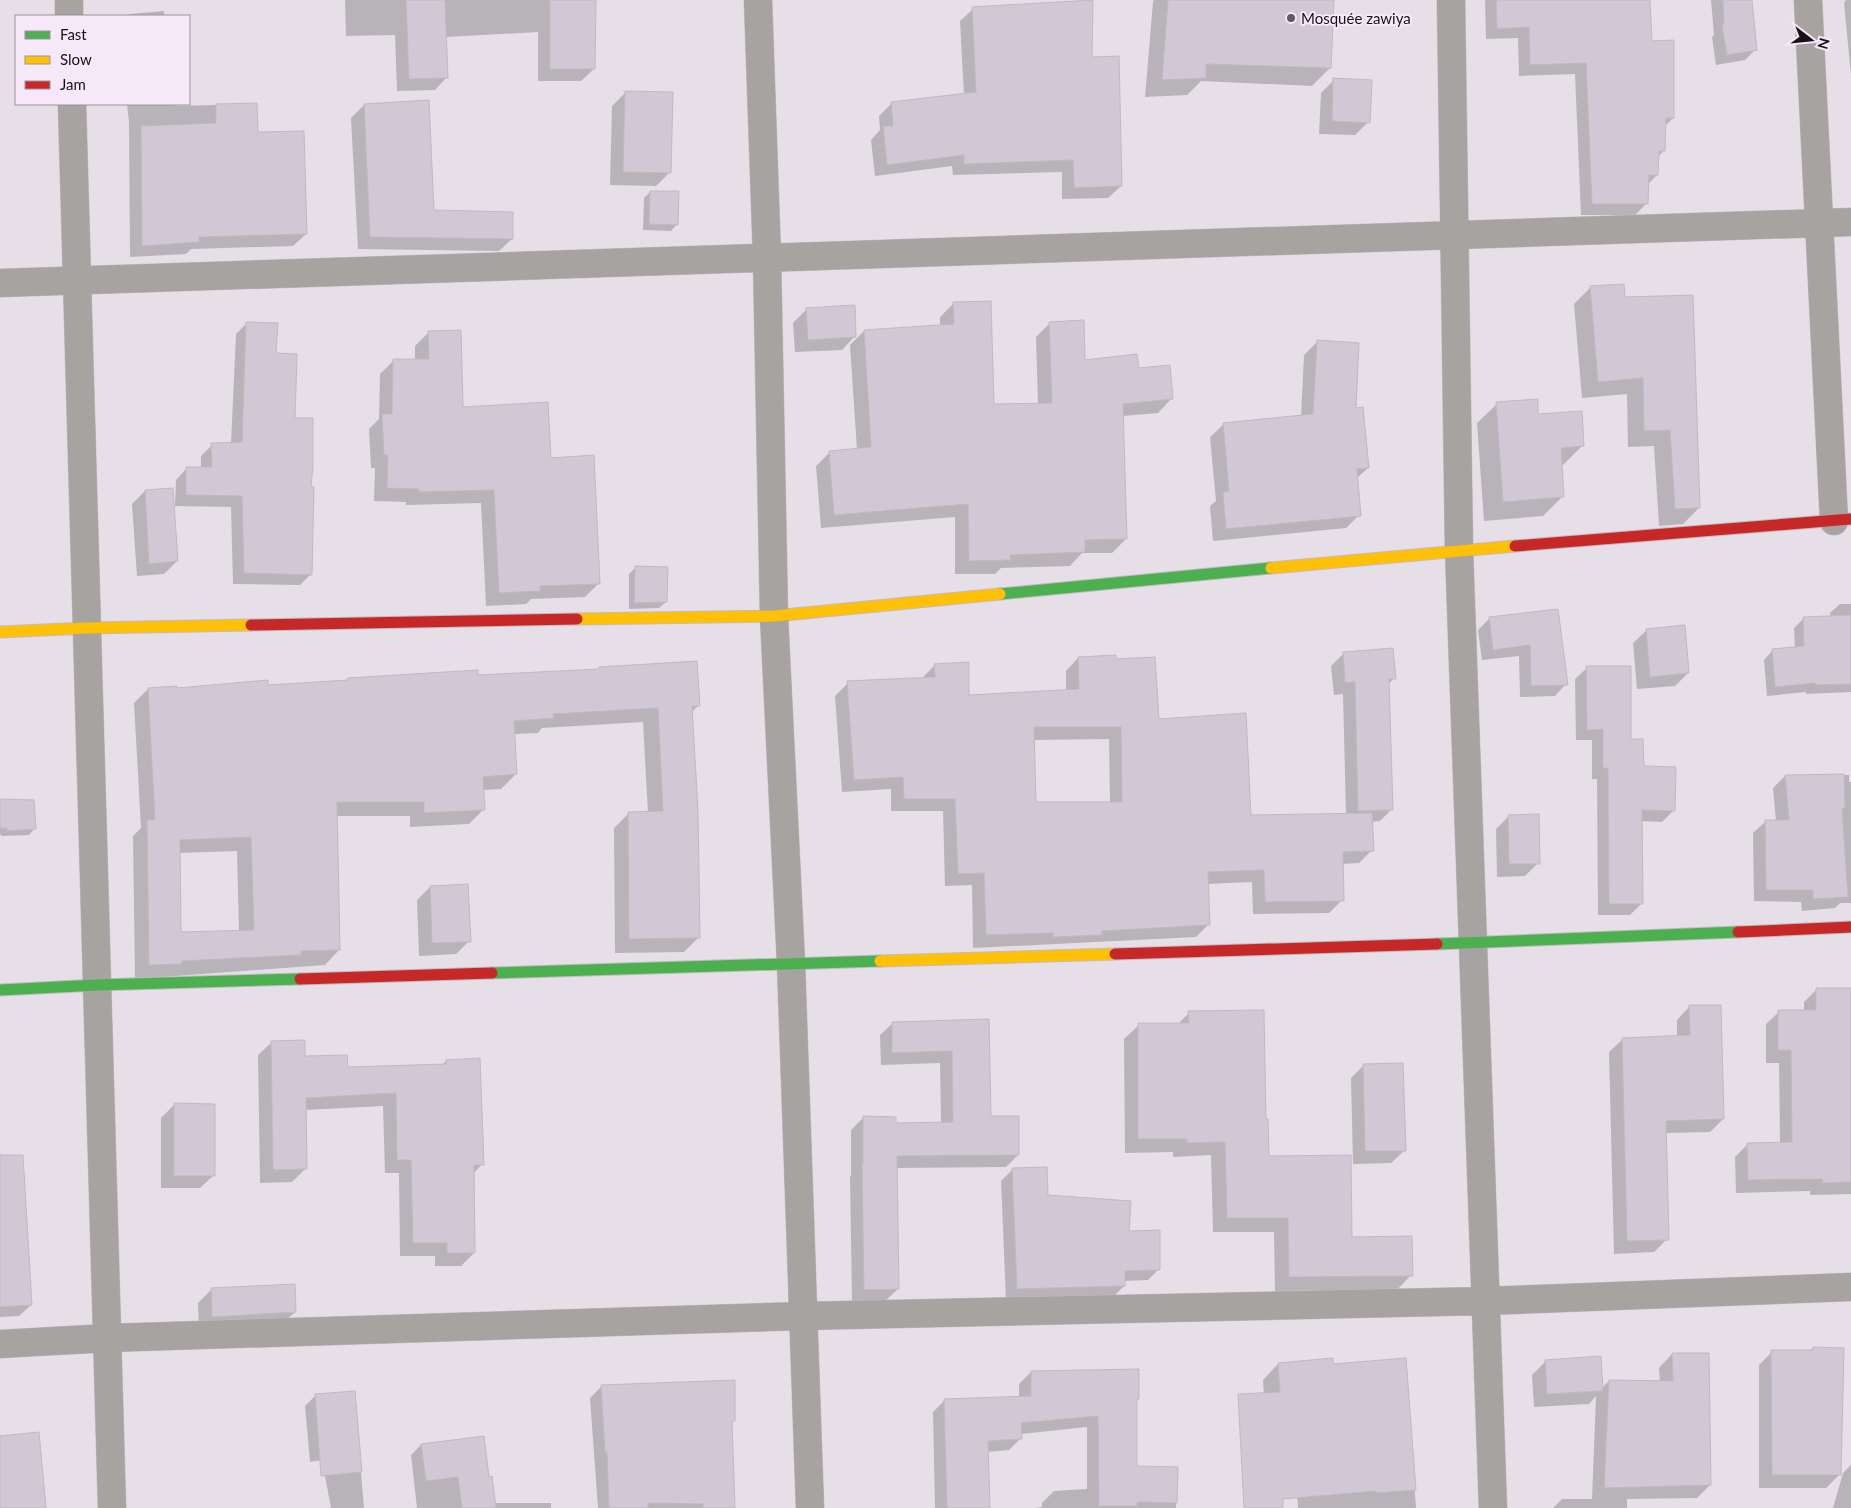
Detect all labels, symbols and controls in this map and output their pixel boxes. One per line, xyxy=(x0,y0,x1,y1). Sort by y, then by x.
place label: Mosquée zawiya xyxy=(1301,9,1411,27)
marker: Mosquée zawiya xyxy=(1285,12,1297,24)
legend xyxy=(15,15,190,105)
north arrow xyxy=(1786,15,1836,65)
text: Fast xyxy=(60,25,87,43)
text: N xyxy=(1814,36,1834,51)
text: Slow xyxy=(60,50,92,68)
text: Jam xyxy=(60,75,86,93)

